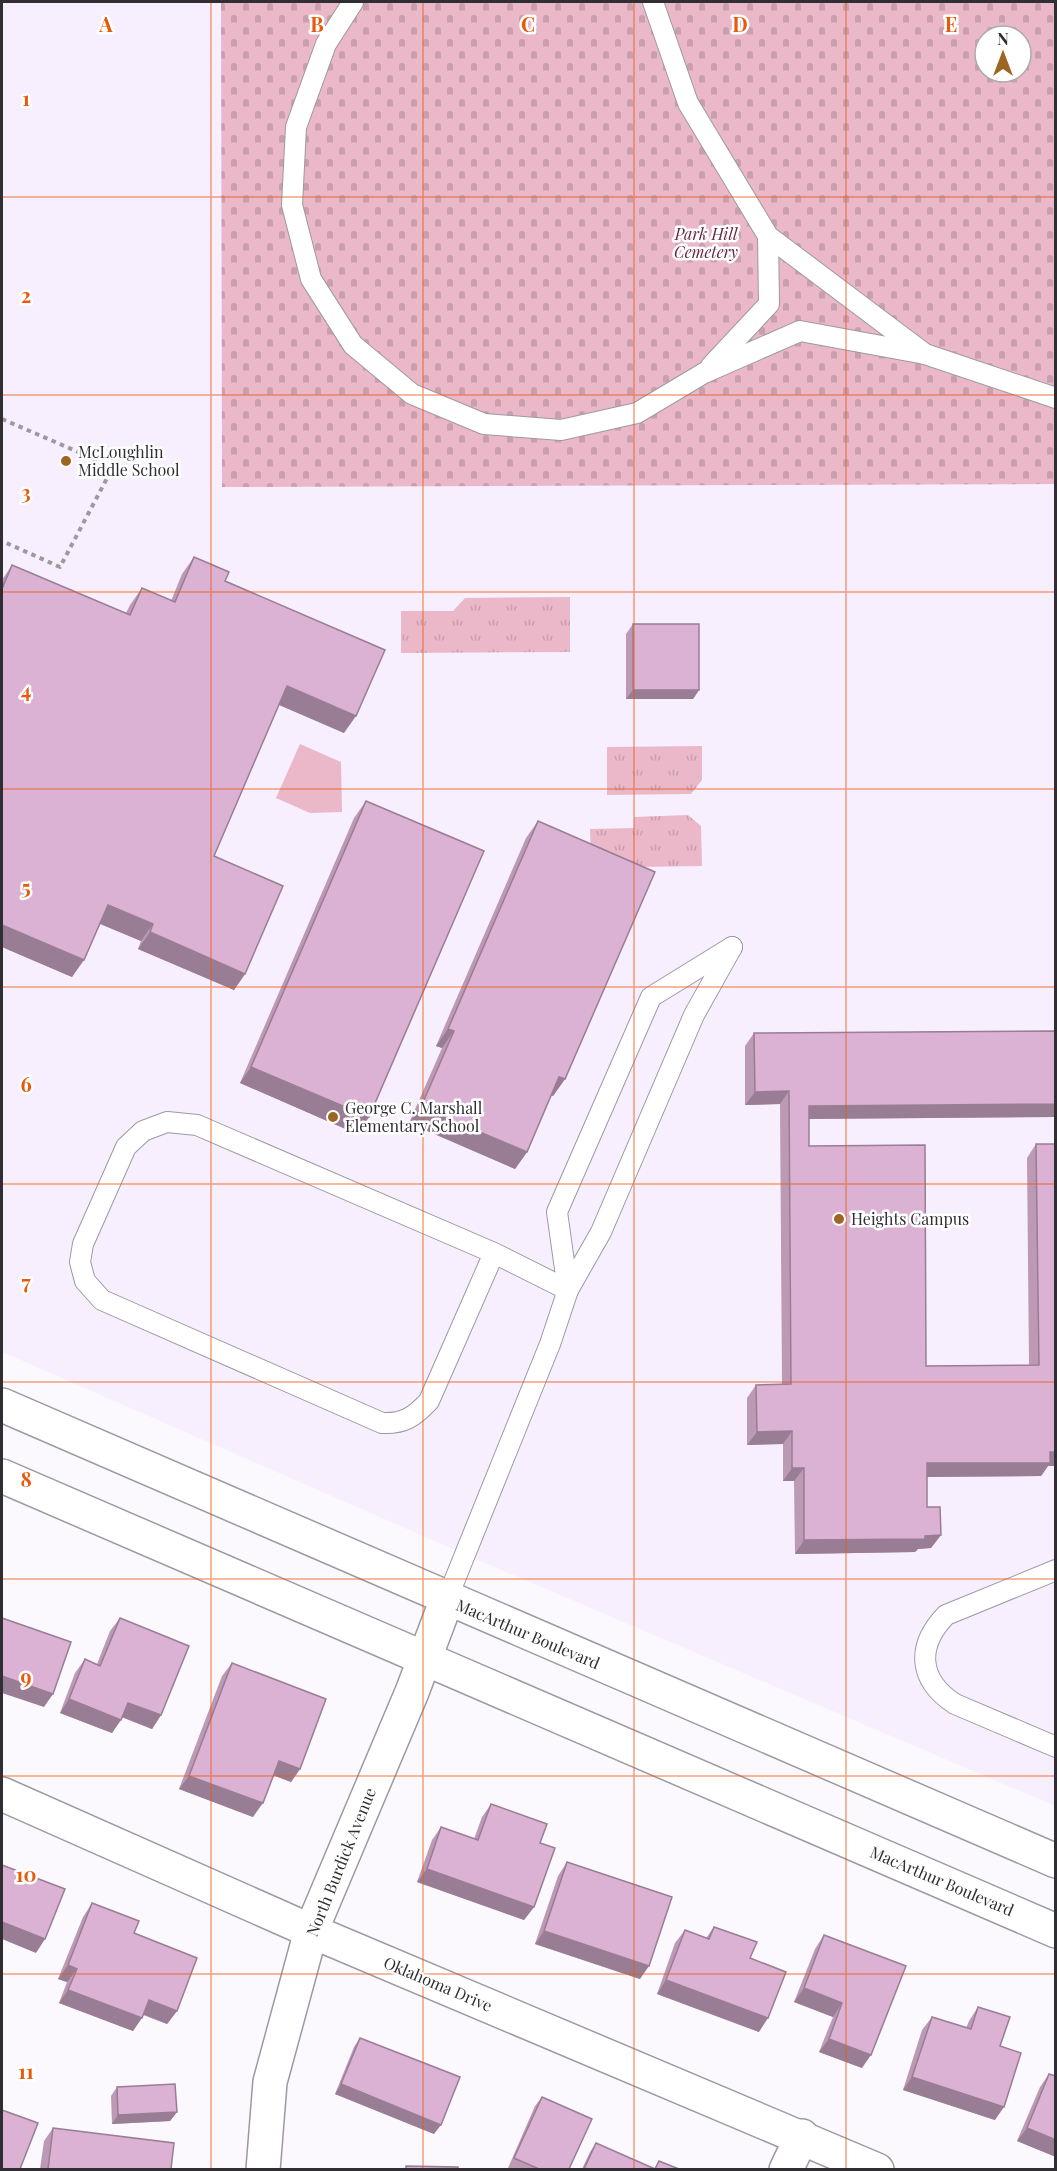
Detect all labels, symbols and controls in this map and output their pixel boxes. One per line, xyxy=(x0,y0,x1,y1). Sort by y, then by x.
text: A xyxy=(98,10,113,37)
text: B xyxy=(310,10,324,37)
text: C xyxy=(521,10,535,37)
text: D xyxy=(732,10,748,37)
text: E xyxy=(945,10,957,37)
north arrow xyxy=(973,24,1033,84)
text: N xyxy=(997,28,1009,49)
text: 1 xyxy=(22,84,30,111)
park label: Park Hill Cemetery xyxy=(674,223,738,262)
text: 2 xyxy=(21,281,31,308)
place label: McLoughlin Middle School xyxy=(78,441,180,480)
marker: McLoughlin Middle School xyxy=(59,454,73,468)
text: 3 xyxy=(21,478,31,505)
text: 4 xyxy=(21,676,31,703)
text: 5 xyxy=(21,873,31,900)
text: 6 xyxy=(20,1070,32,1097)
place label: George C. Marshall Elementary School xyxy=(345,1097,483,1136)
marker: George C. Marshall Elementary School xyxy=(326,1110,340,1124)
place label: Heights Campus xyxy=(851,1208,969,1229)
marker: Heights Campus xyxy=(832,1212,846,1226)
text: 7 xyxy=(21,1268,31,1295)
text: 8 xyxy=(20,1465,32,1492)
street label: MacArthur Boulevard xyxy=(453,1594,603,1673)
text: 9 xyxy=(20,1662,32,1689)
street label: North Burdick Avenue xyxy=(301,1784,380,1939)
street label: MacArthur Boulevard xyxy=(867,1841,1017,1920)
text: 10 xyxy=(16,1860,36,1887)
street label: Oklahoma Drive xyxy=(381,1951,496,2016)
text: 11 xyxy=(18,2057,34,2084)

